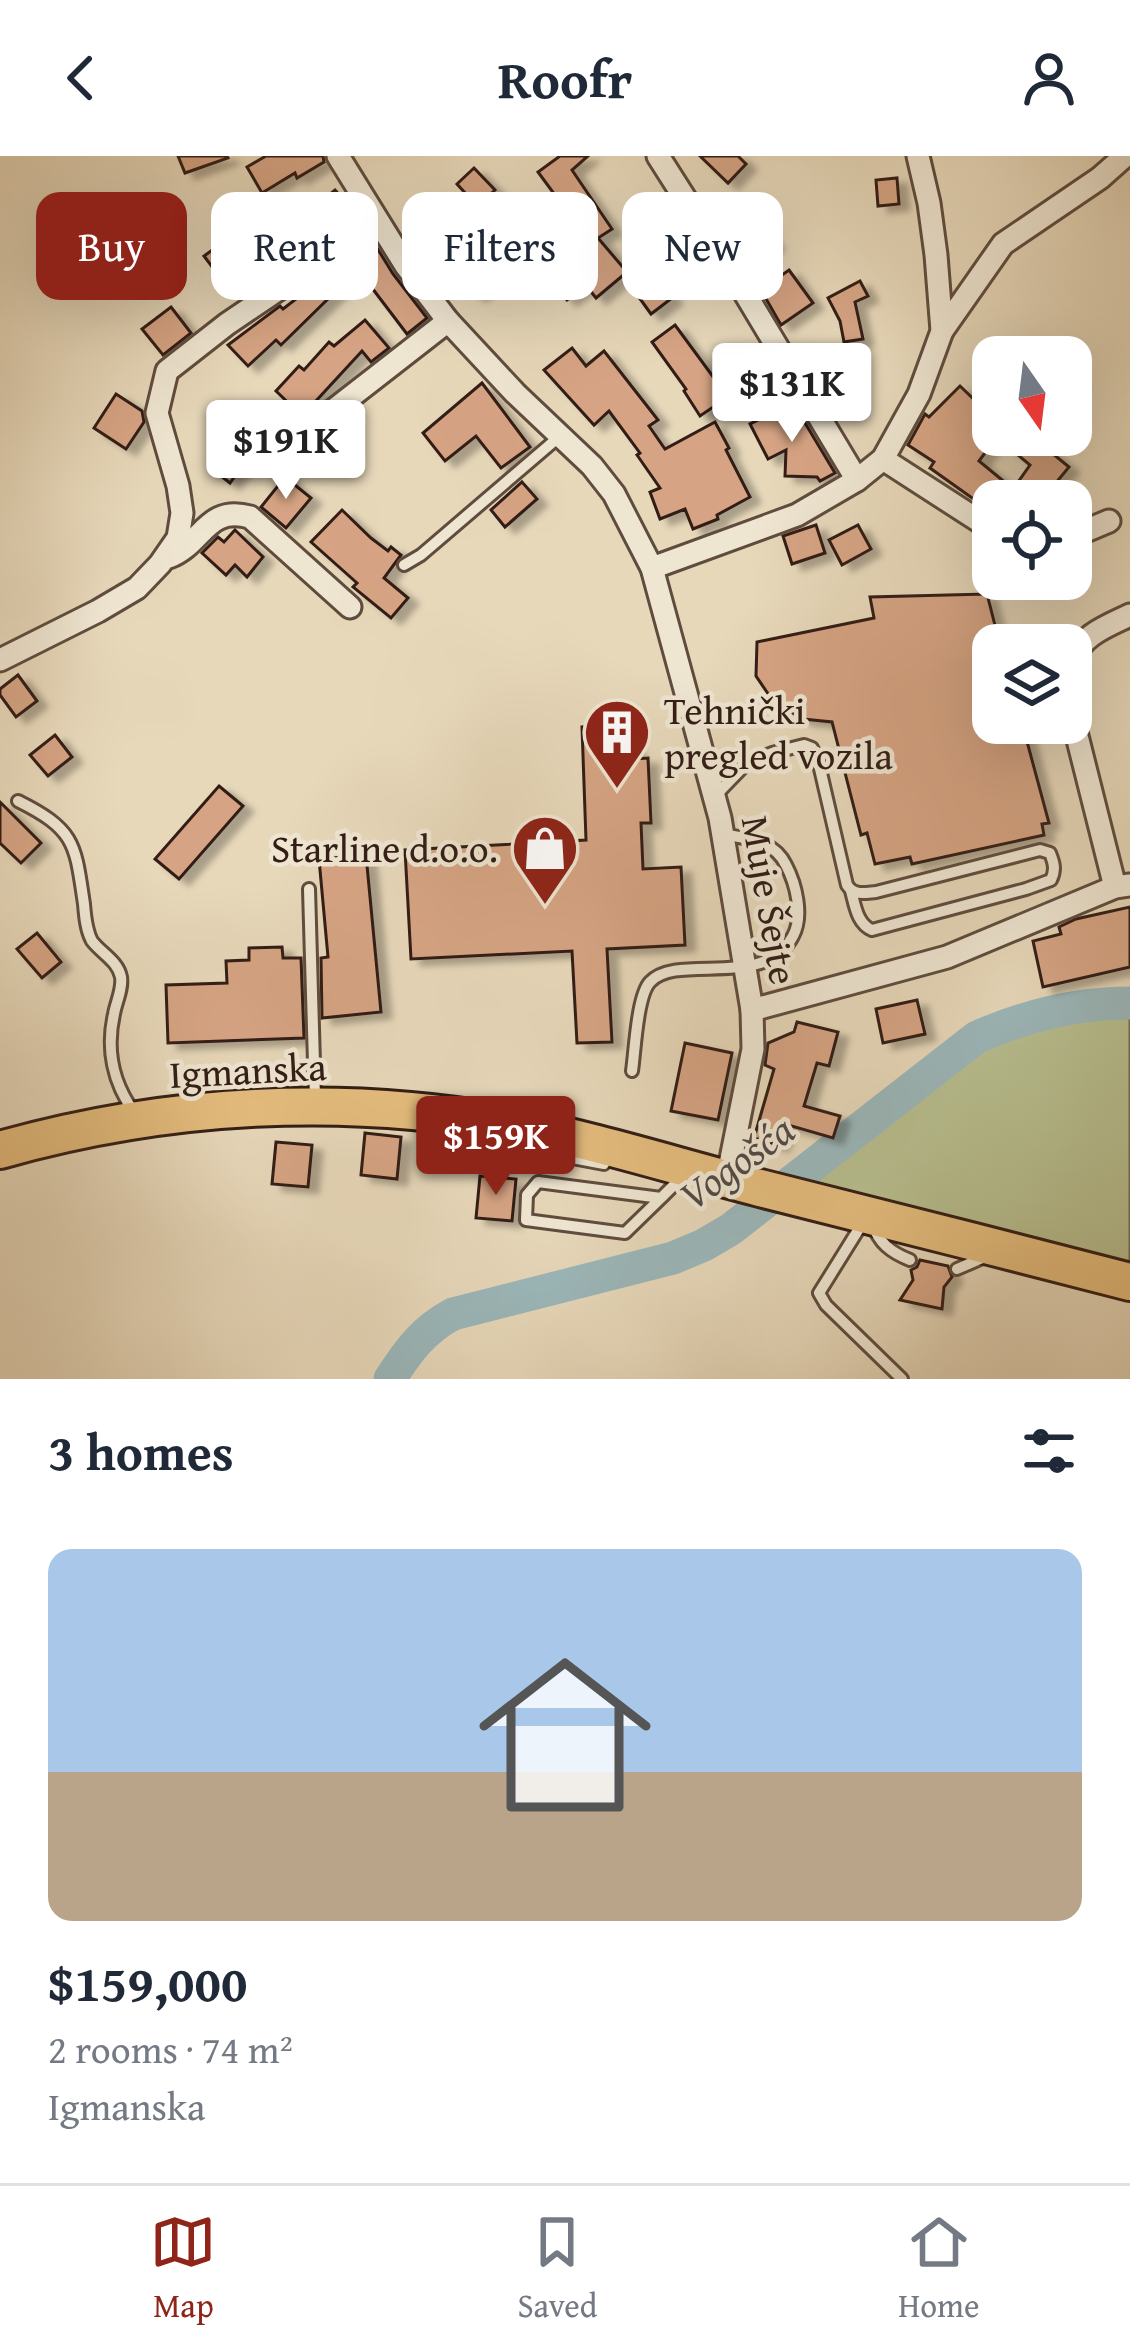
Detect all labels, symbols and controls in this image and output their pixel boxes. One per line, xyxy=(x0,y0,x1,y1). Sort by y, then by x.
text: Roofr xyxy=(498,39,632,118)
icon: back xyxy=(48,45,114,111)
icon: person xyxy=(1016,45,1082,111)
chip: Buy xyxy=(36,192,187,300)
chip: Rent xyxy=(211,192,378,300)
chip: Filters xyxy=(402,192,598,300)
chip: New xyxy=(622,192,783,300)
north arrow xyxy=(972,336,1092,456)
map controls xyxy=(972,336,1092,744)
pin: $131K xyxy=(708,343,876,445)
text: $131K xyxy=(739,353,845,410)
pin: $191K xyxy=(202,400,370,502)
text: $191K xyxy=(233,410,339,467)
button: locate xyxy=(972,480,1092,600)
button: layers xyxy=(972,624,1092,744)
place label: Tehnički pregled vozila xyxy=(664,681,893,783)
building icon: Tehnički pregled vozila xyxy=(582,697,652,791)
street label: Muje Šejte xyxy=(728,811,813,989)
shop icon: Starline d.o.o. xyxy=(510,813,580,907)
place label: Starline d.o.o. xyxy=(271,819,498,876)
street label: Igmanska xyxy=(168,1037,329,1102)
pin: $159K xyxy=(412,1096,580,1198)
water label: Vogošća xyxy=(665,1098,807,1224)
text: $159K xyxy=(443,1106,549,1163)
text: 3 homes xyxy=(48,1414,234,1489)
icon: filters xyxy=(1016,1418,1082,1484)
icon: home xyxy=(457,1627,673,1843)
text: $159,000 xyxy=(48,1945,247,2020)
text: 2 rooms · 74 m² xyxy=(48,2020,293,2077)
text: Igmanska xyxy=(48,2077,205,2134)
tab: Map xyxy=(150,2209,216,2329)
tab: Saved xyxy=(517,2209,597,2329)
tab: Home xyxy=(898,2209,980,2329)

